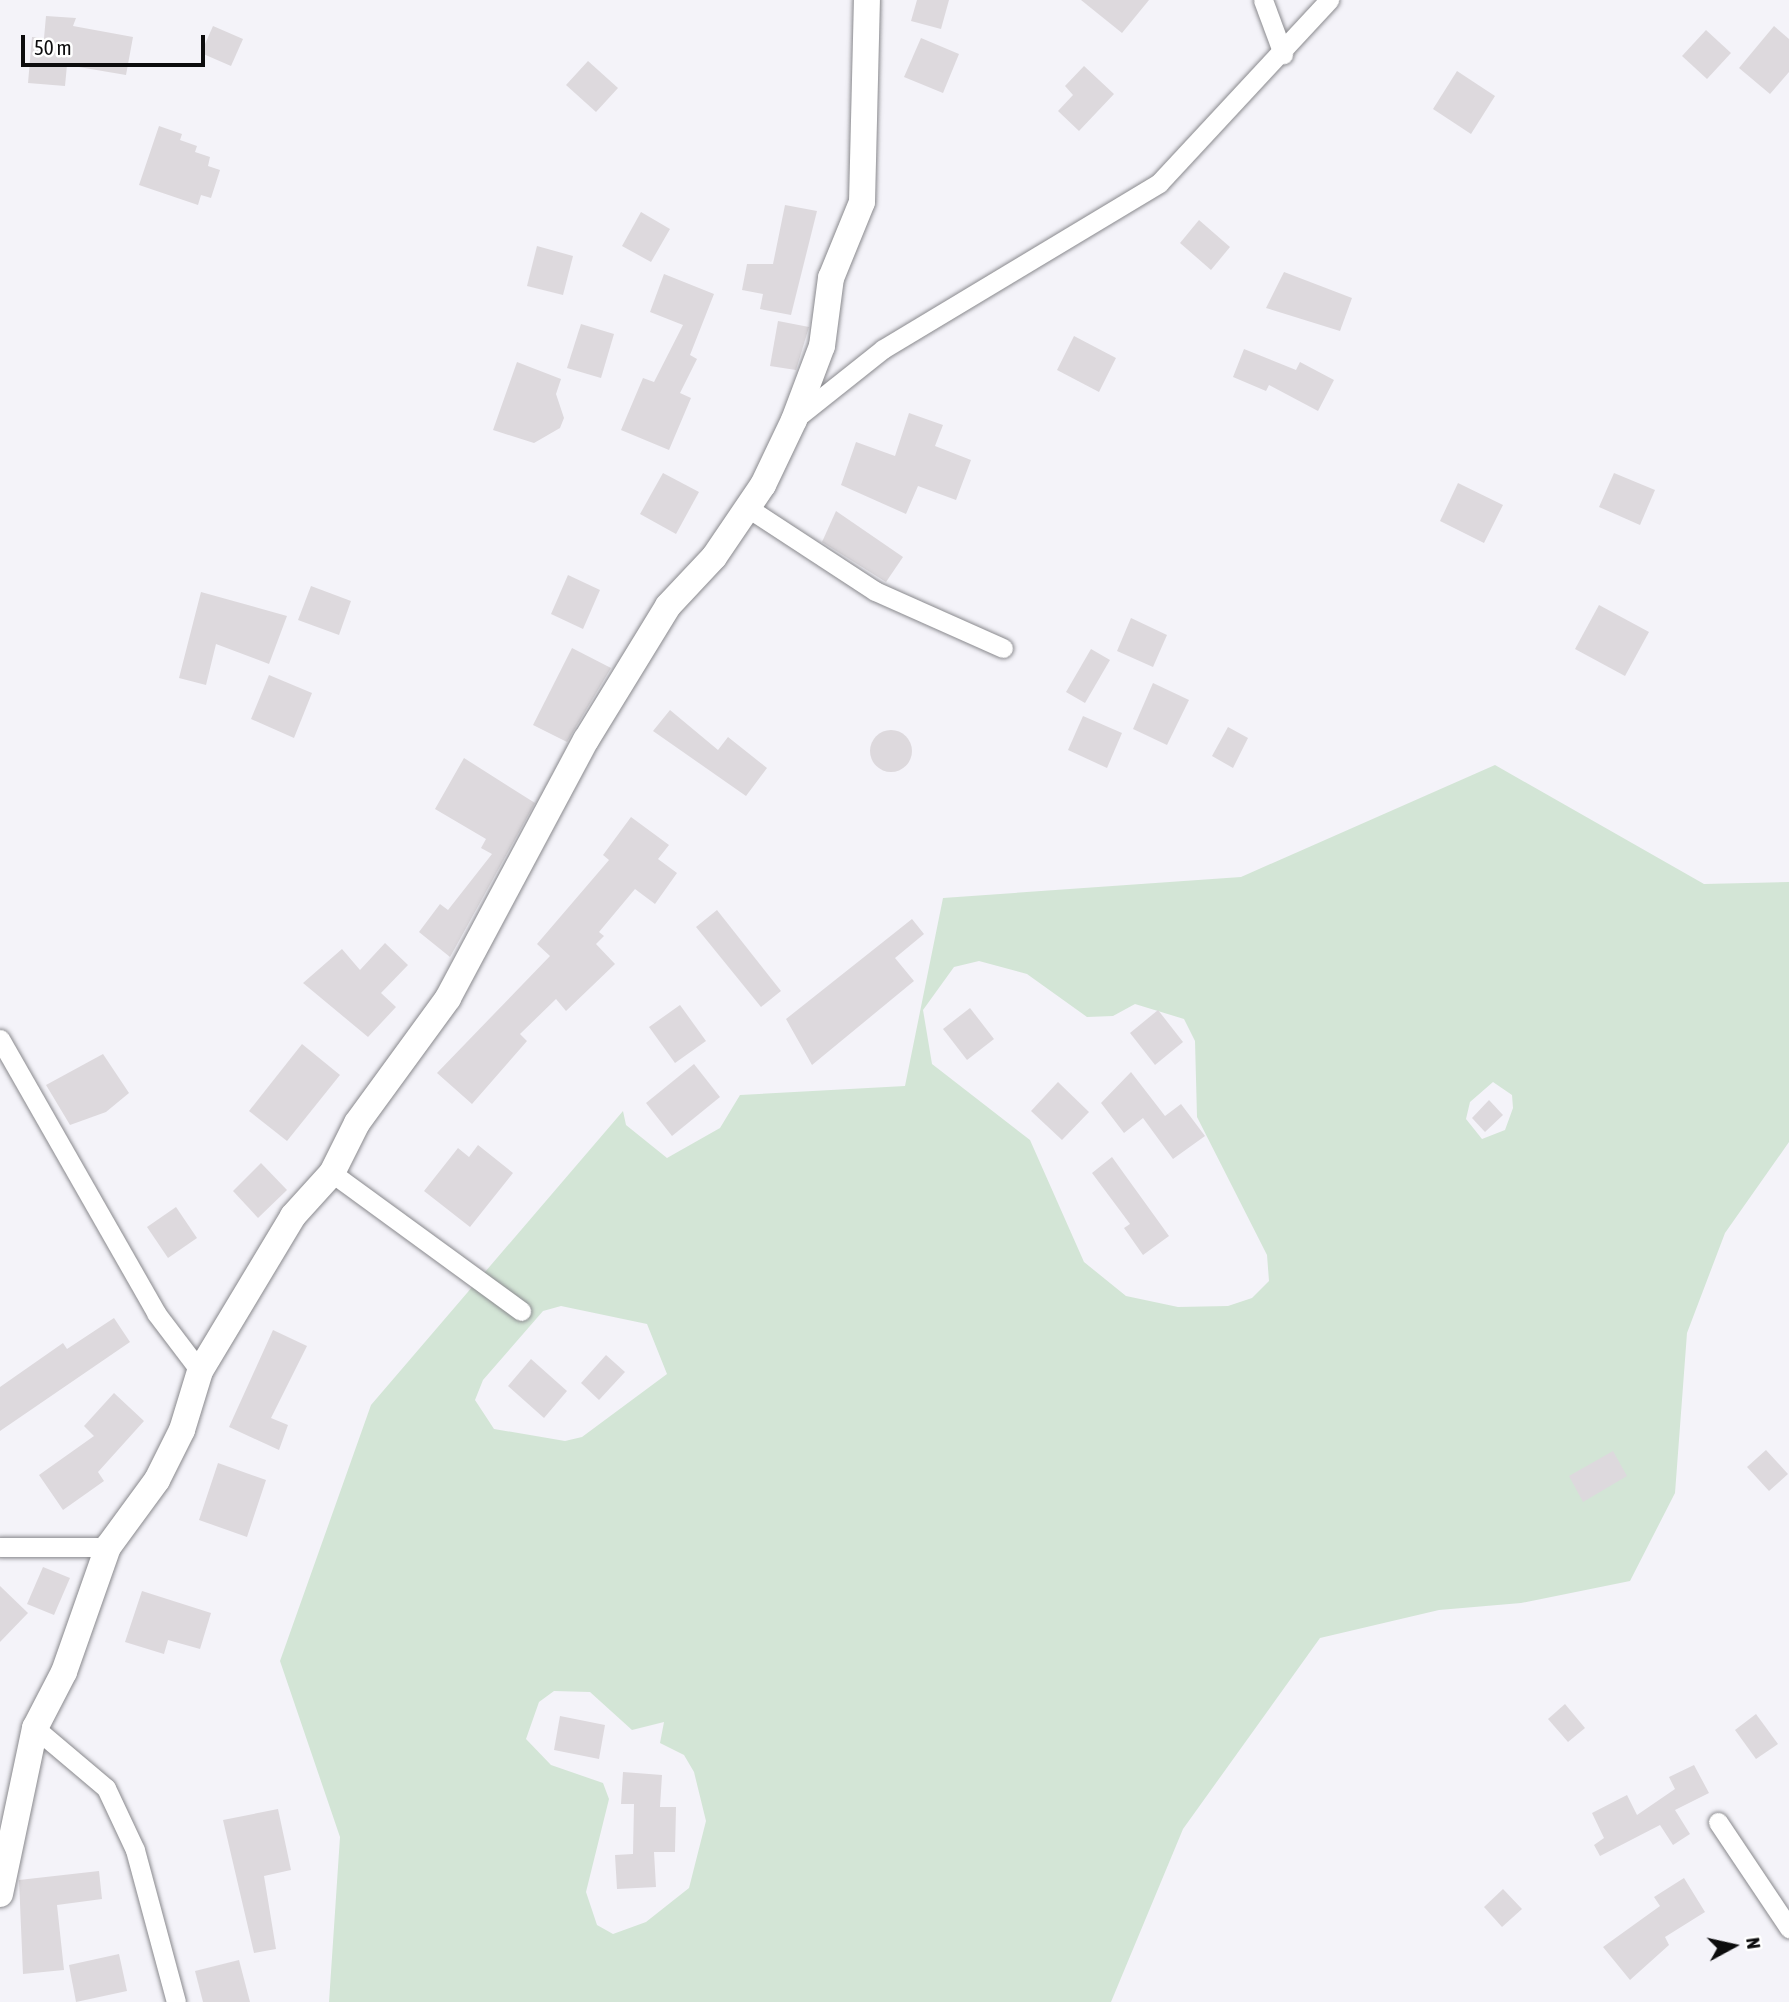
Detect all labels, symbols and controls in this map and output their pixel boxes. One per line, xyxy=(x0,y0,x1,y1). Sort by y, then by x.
scale bar xyxy=(24,21,208,65)
text: 50 m xyxy=(34,35,72,59)
north arrow xyxy=(1698,1911,1768,1981)
text: N xyxy=(1742,1936,1765,1950)

